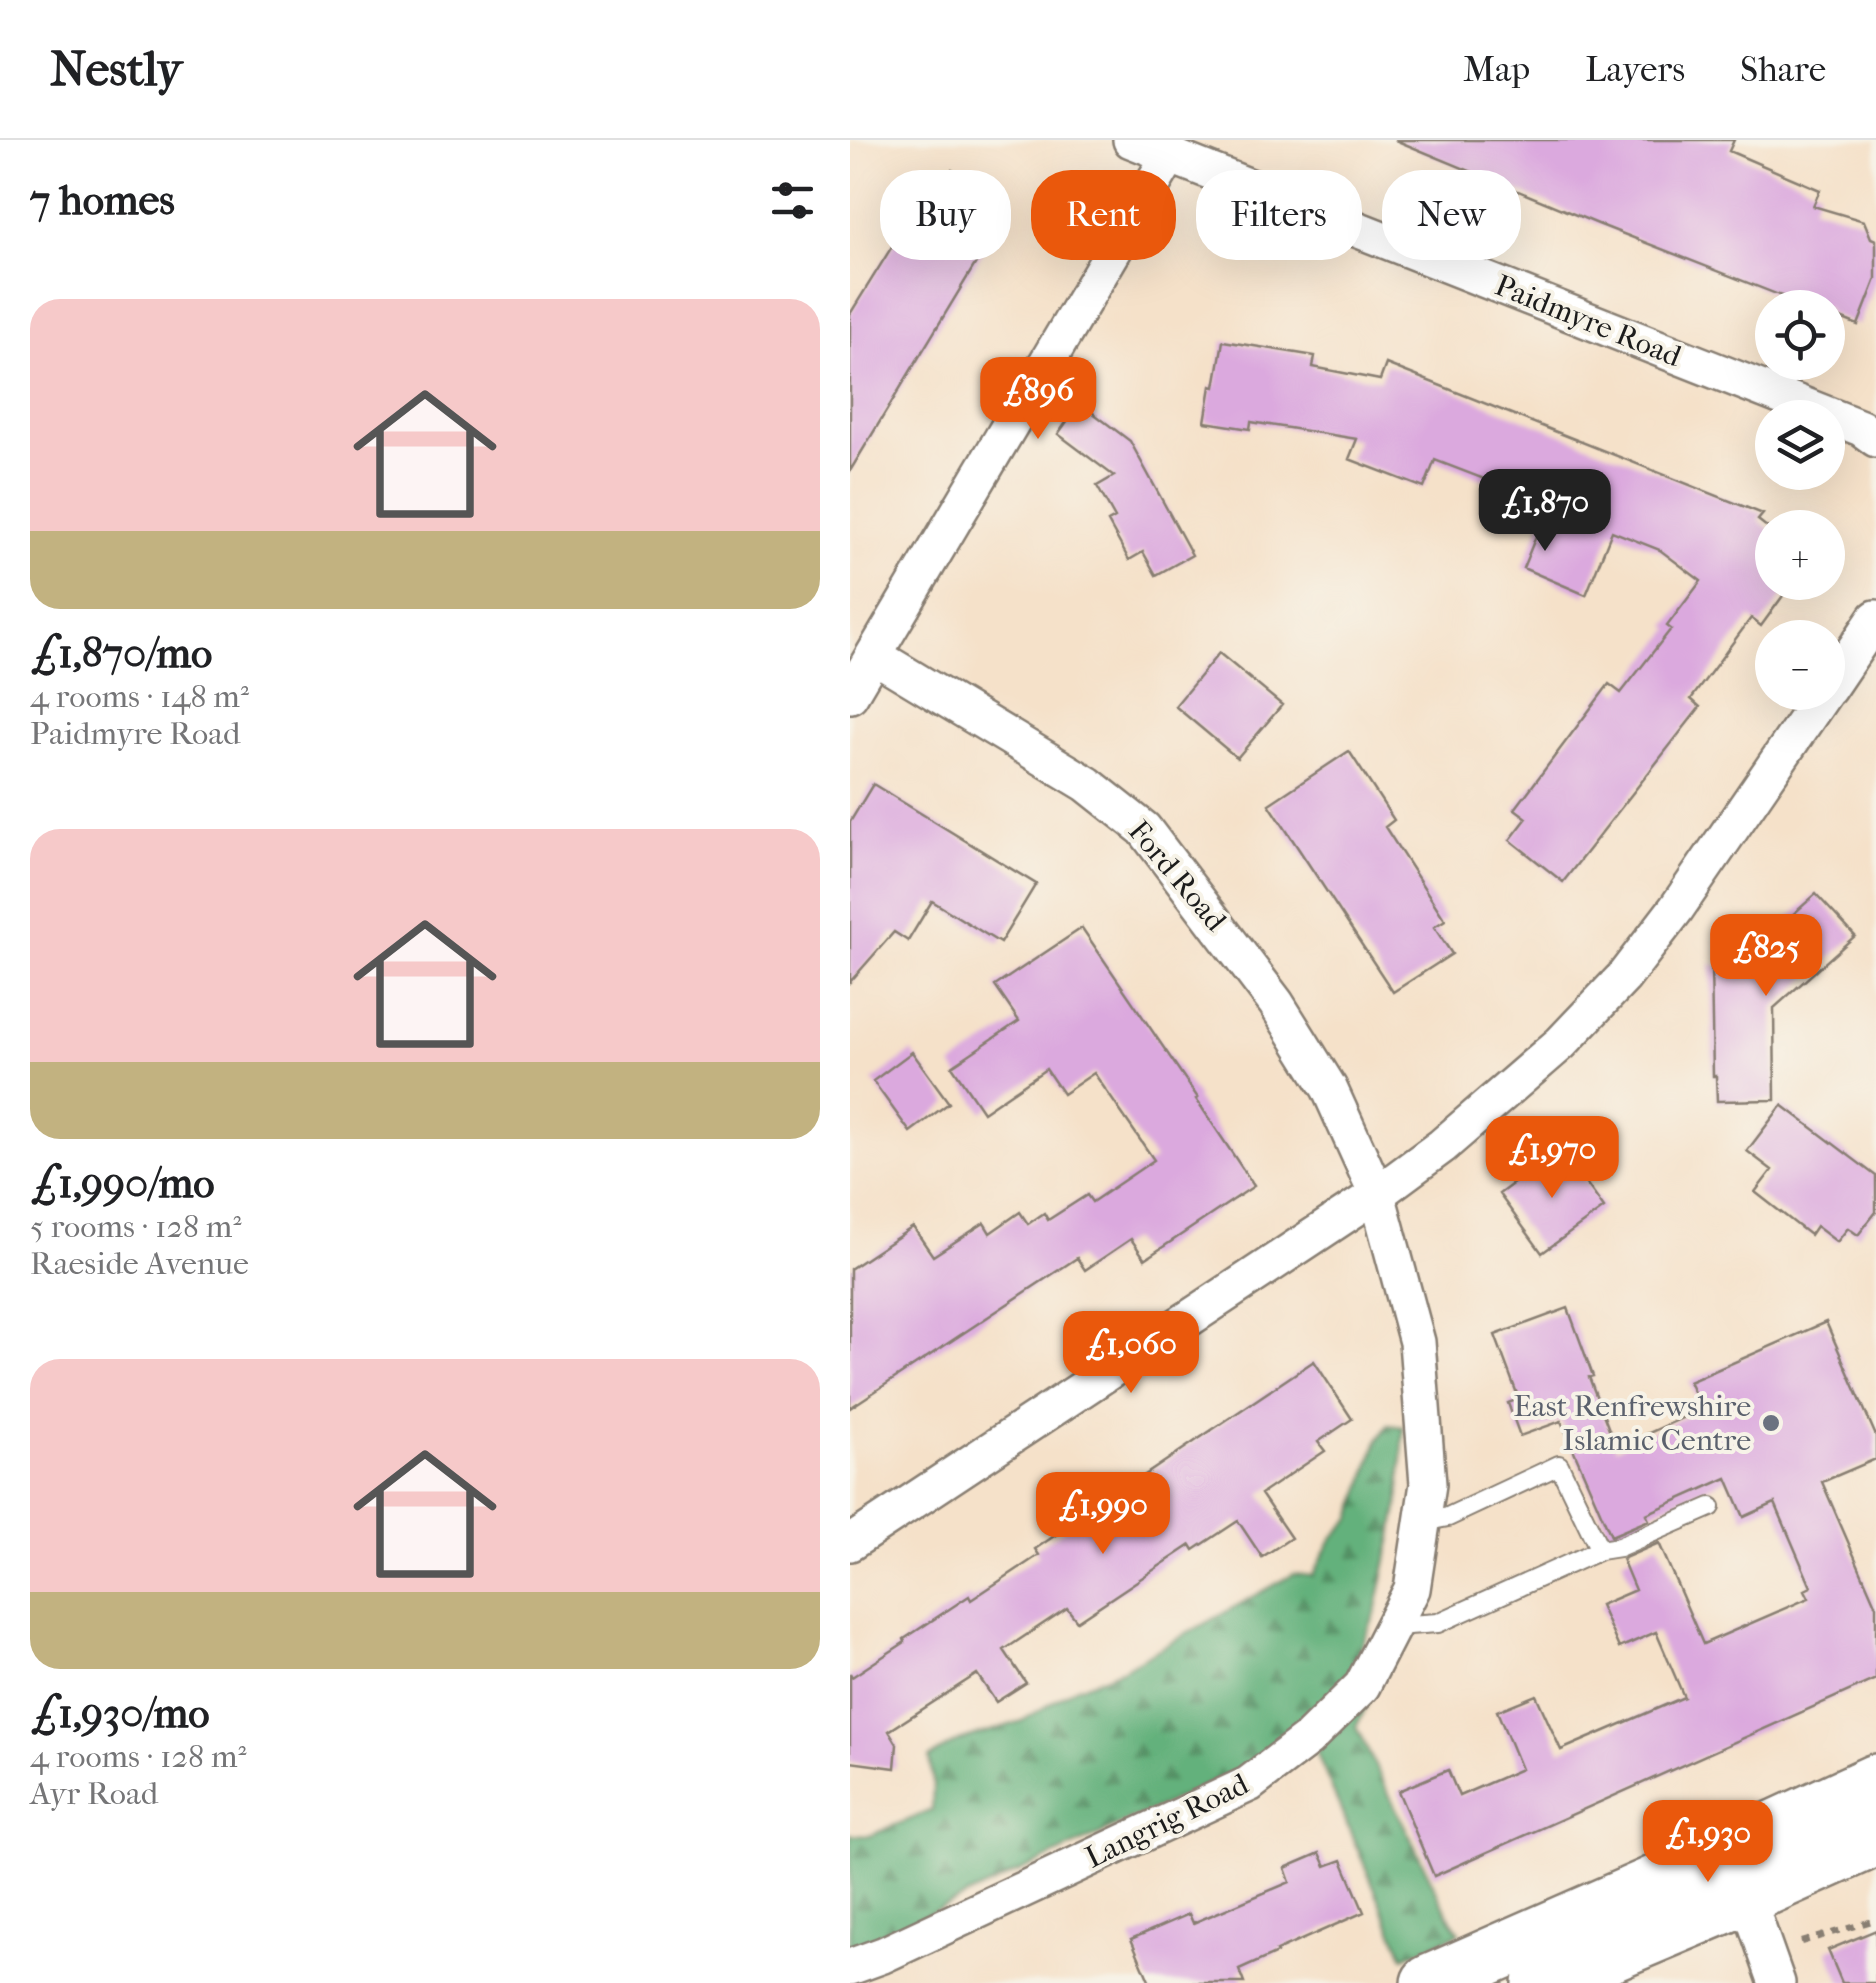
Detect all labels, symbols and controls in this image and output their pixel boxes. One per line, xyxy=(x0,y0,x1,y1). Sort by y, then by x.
text: Nestly xyxy=(50,41,182,97)
text: Map xyxy=(1463,49,1530,90)
text: Layers xyxy=(1585,49,1685,90)
text: Share xyxy=(1740,49,1826,90)
chip: Buy xyxy=(880,170,1011,260)
chip: Rent xyxy=(1031,170,1176,260)
chip: Filters xyxy=(1196,170,1362,260)
chip: New xyxy=(1382,170,1521,260)
icon: filters xyxy=(765,173,820,228)
text: 7 homes xyxy=(30,176,175,225)
street label: Paidmyre Road xyxy=(1490,268,1687,374)
map controls xyxy=(1755,290,1845,710)
button: locate xyxy=(1755,290,1845,380)
pin: £896 xyxy=(979,357,1097,442)
icon: home xyxy=(335,364,515,544)
text: £896 xyxy=(1002,371,1074,408)
button: layers xyxy=(1755,400,1845,490)
pin: £1,870 xyxy=(1464,469,1626,554)
text: £1,870 xyxy=(1501,483,1589,520)
button: + xyxy=(1755,510,1845,600)
button: − xyxy=(1755,620,1845,710)
text: £1,870/mo xyxy=(30,629,212,678)
text: 4 rooms · 148 m² xyxy=(30,678,249,715)
text: Paidmyre Road xyxy=(30,715,241,752)
street label: Ford Road xyxy=(1121,814,1234,939)
icon: home xyxy=(335,894,515,1074)
pin: £825 xyxy=(1707,914,1825,999)
text: £825 xyxy=(1732,928,1800,965)
pin: £1,970 xyxy=(1471,1116,1633,1201)
text: £1,970 xyxy=(1508,1130,1596,1167)
text: £1,990/mo xyxy=(30,1159,214,1208)
text: 5 rooms · 128 m² xyxy=(30,1208,241,1245)
text: Raeside Avenue xyxy=(30,1245,249,1282)
pin: £1,060 xyxy=(1050,1311,1212,1396)
text: £1,060 xyxy=(1085,1325,1177,1362)
place label: East Renfrewshire Islamic Centre xyxy=(1513,1389,1751,1458)
marker: East Renfrewshire Islamic Centre xyxy=(1760,1412,1782,1434)
icon: home xyxy=(335,1424,515,1604)
pin: £1,990 xyxy=(1022,1472,1184,1557)
text: £1,990 xyxy=(1058,1486,1148,1523)
text: £1,930/mo xyxy=(30,1689,210,1738)
text: 4 rooms · 128 m² xyxy=(30,1738,247,1775)
street label: Langrig Road xyxy=(1080,1766,1255,1875)
text: Ayr Road xyxy=(30,1775,158,1812)
pin: £1,930 xyxy=(1627,1800,1789,1885)
text: £1,930 xyxy=(1665,1814,1751,1851)

